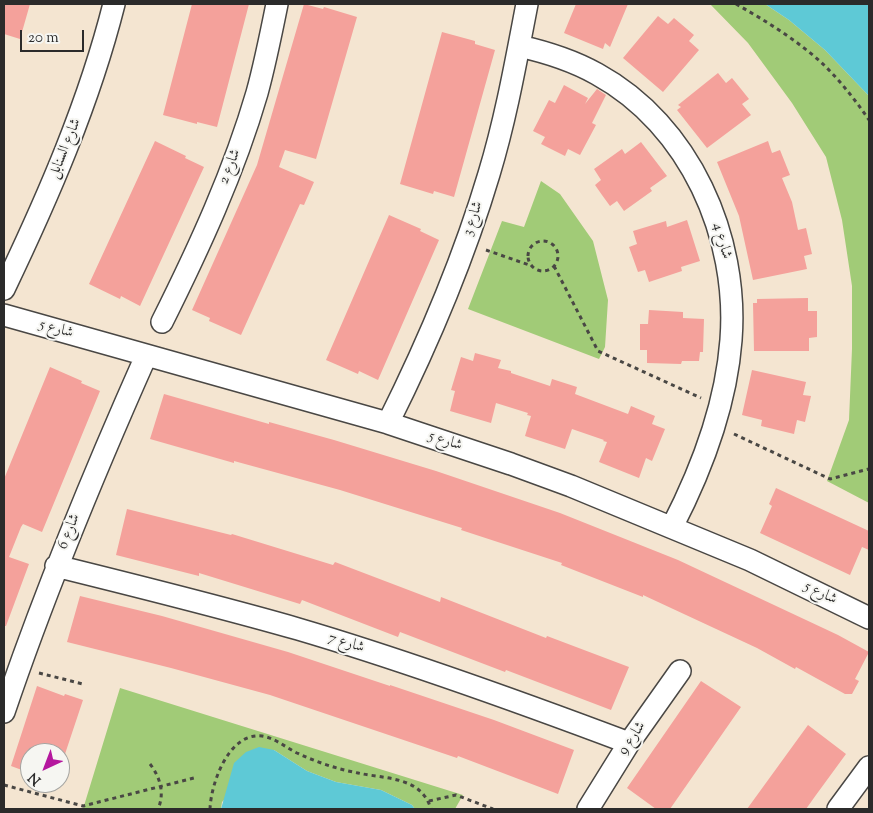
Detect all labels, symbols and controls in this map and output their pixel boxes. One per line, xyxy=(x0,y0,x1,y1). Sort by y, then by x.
scale bar xyxy=(22,20,86,52)
text: 20 m xyxy=(28,28,59,49)
street label: شارع السنابل xyxy=(46,116,86,182)
street label: شارع 2 xyxy=(216,147,246,187)
street label: شارع 3 xyxy=(460,199,488,239)
street label: شارع 4 xyxy=(707,221,735,261)
street label: شارع 5 xyxy=(37,317,75,343)
street label: شارع 5 xyxy=(426,428,464,456)
street label: شارع 6 xyxy=(55,512,85,552)
street label: شارع 5 xyxy=(801,578,839,610)
street label: شارع 7 xyxy=(326,630,366,658)
street label: شارع 9 xyxy=(615,719,651,759)
north arrow xyxy=(20,743,70,793)
text: N xyxy=(25,767,46,789)

